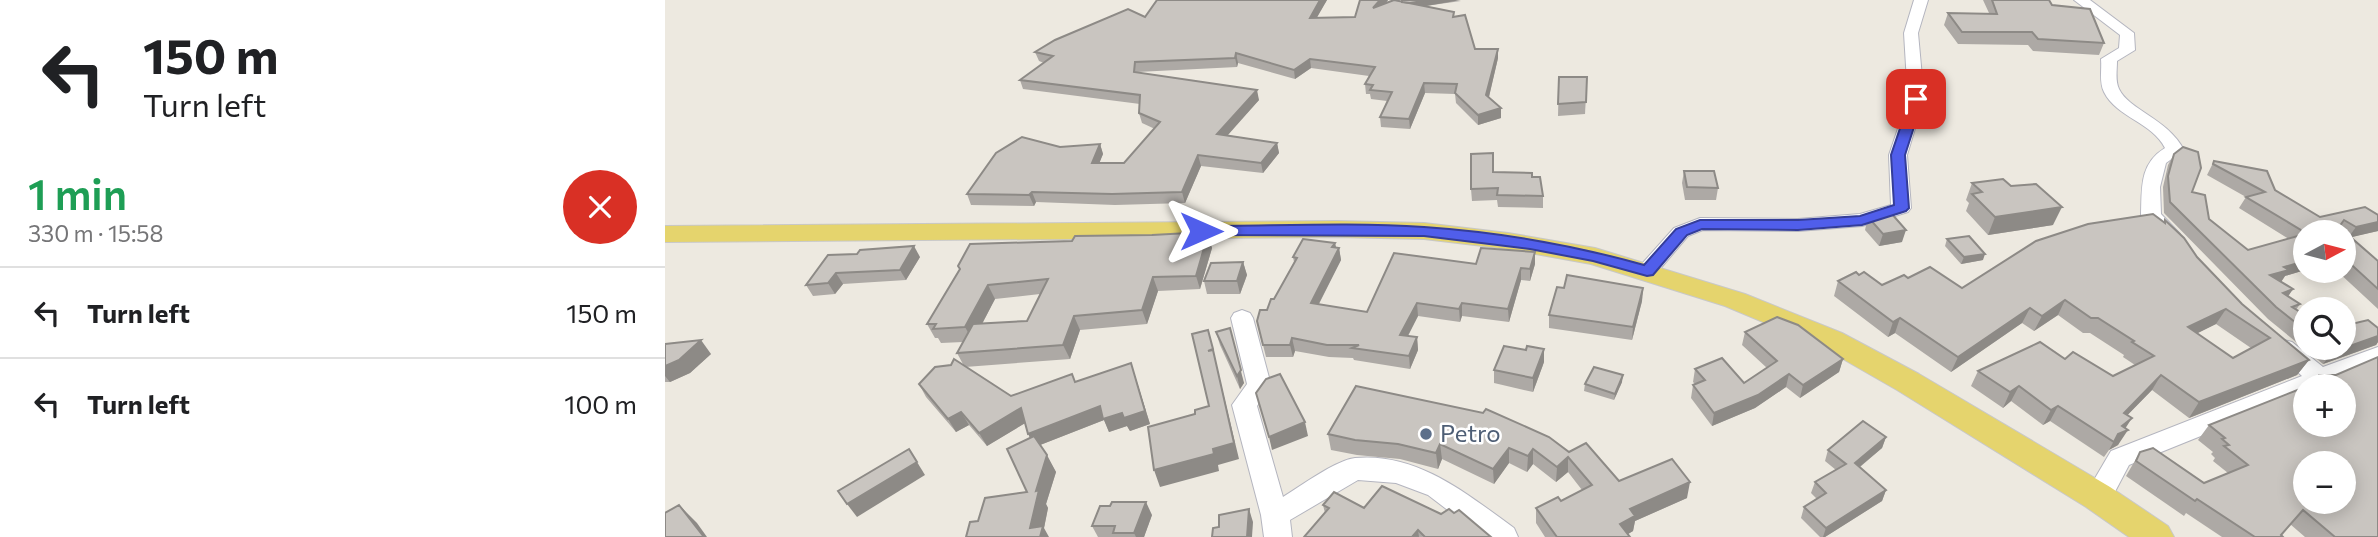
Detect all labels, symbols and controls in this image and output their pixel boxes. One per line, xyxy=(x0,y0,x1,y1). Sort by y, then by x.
text: 150 m xyxy=(143,24,278,84)
icon: left xyxy=(28,28,119,119)
pin xyxy=(1886,69,1946,129)
icon: arrive xyxy=(1897,80,1935,118)
text: Turn left xyxy=(143,84,267,124)
text: 1 min xyxy=(28,167,127,219)
button: close xyxy=(563,170,637,244)
position arrow xyxy=(1164,194,1238,268)
text: 330 m · 15:58 xyxy=(28,219,164,247)
north arrow xyxy=(2293,220,2355,284)
map controls xyxy=(2293,220,2356,514)
icon: left xyxy=(28,294,66,332)
text: Turn left xyxy=(87,297,190,328)
text: 150 m xyxy=(566,297,637,328)
button: search xyxy=(2293,297,2356,360)
button: + xyxy=(2293,374,2356,437)
icon: left xyxy=(28,385,66,423)
text: Turn left xyxy=(87,388,190,419)
text: 100 m xyxy=(564,388,637,419)
place label: Petro xyxy=(1440,418,1501,447)
marker: Petro xyxy=(1418,426,1434,442)
button: − xyxy=(2293,451,2356,514)

